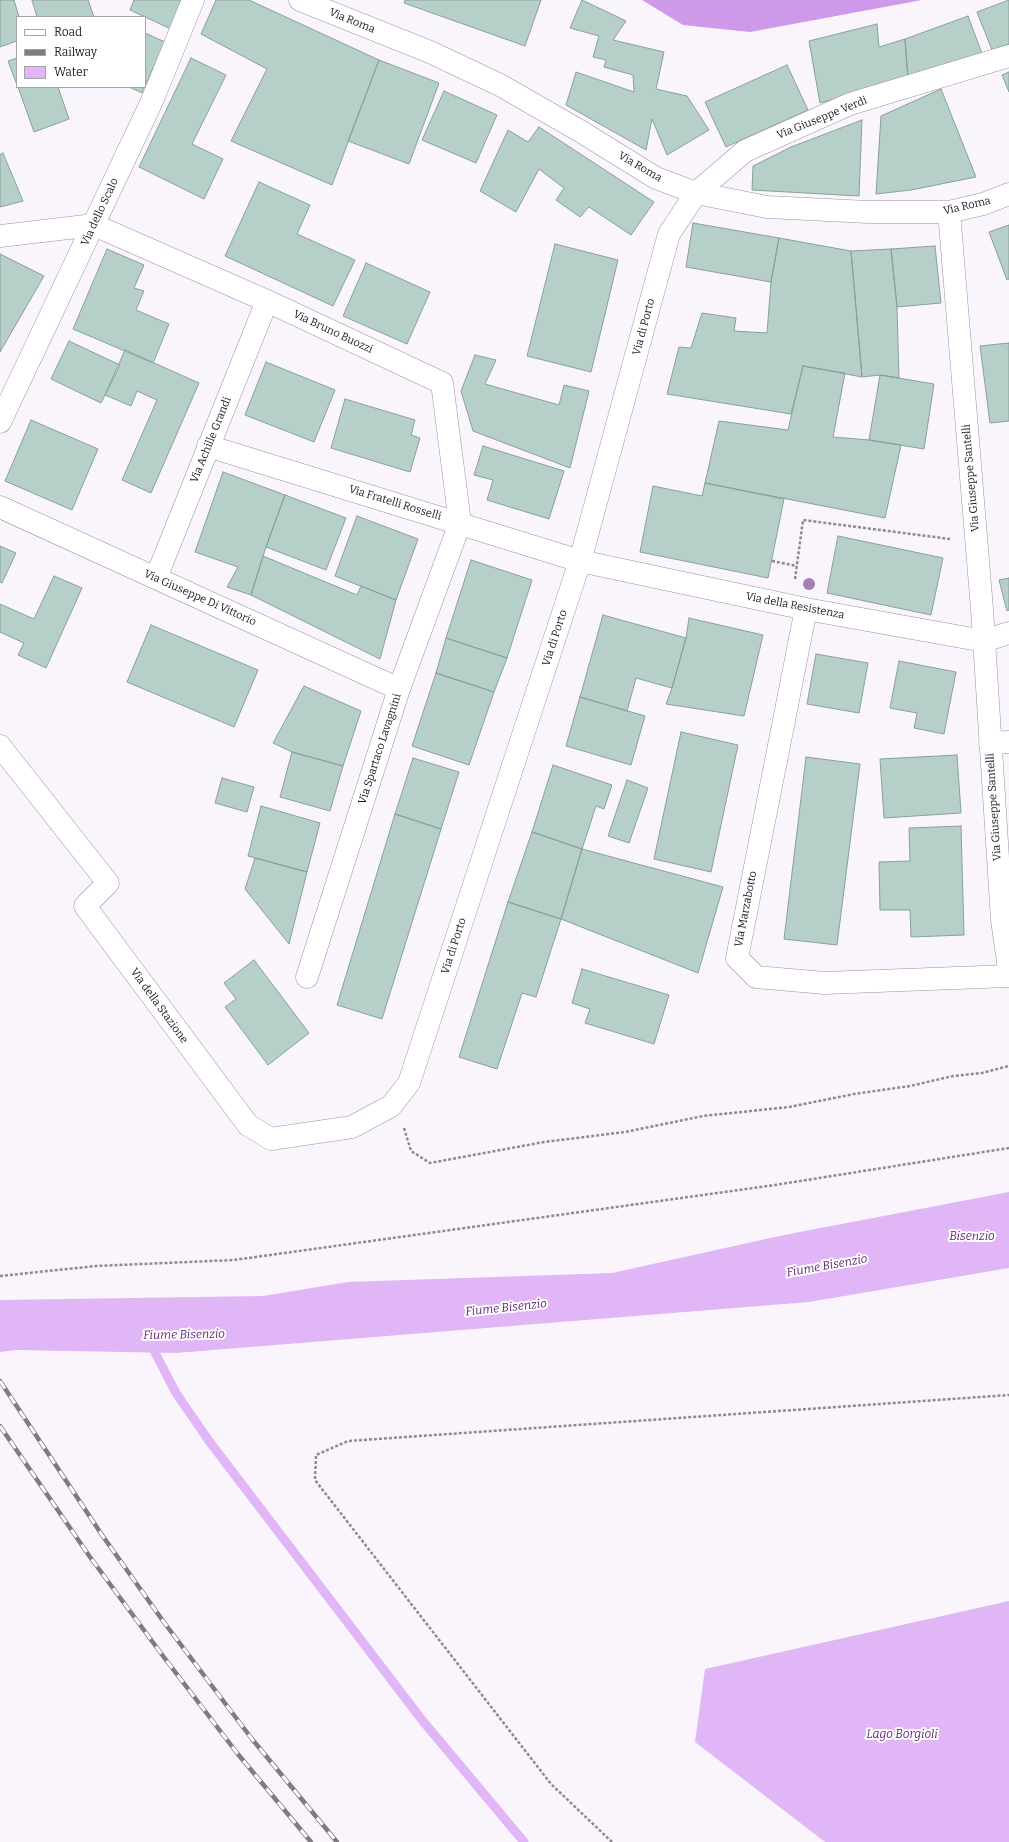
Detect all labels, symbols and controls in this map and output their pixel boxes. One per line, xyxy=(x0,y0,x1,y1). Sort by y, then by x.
street label: Via Roma xyxy=(327,6,377,36)
legend xyxy=(16,16,146,88)
text: Road xyxy=(54,25,82,39)
text: Railway xyxy=(54,45,97,59)
text: Water xyxy=(54,65,88,79)
street label: Via Giuseppe Verdi xyxy=(775,94,869,142)
street label: Via Roma xyxy=(616,149,664,185)
street label: Via dello Scalo xyxy=(79,176,121,248)
street label: Via Roma xyxy=(942,194,992,218)
street label: Via di Porto xyxy=(630,297,658,357)
street label: Via Bruno Buozzi xyxy=(291,308,375,356)
street label: Via Achille Grandi xyxy=(188,395,234,485)
street label: Via Giuseppe Santelli xyxy=(960,424,982,532)
street label: Via Fratelli Rosselli xyxy=(347,483,443,523)
street label: Via Giuseppe Di Vittorio xyxy=(142,567,258,629)
street label: Via della Resistenza xyxy=(744,590,846,622)
street label: Via di Porto xyxy=(540,608,570,668)
street label: Via Spartaco Lavagnini xyxy=(356,692,404,806)
street label: Via Giuseppe Santelli xyxy=(984,753,1004,861)
street label: Via Marzabotto xyxy=(732,870,760,948)
street label: Via di Porto xyxy=(439,916,469,976)
street label: Via della Stazione xyxy=(127,966,191,1046)
water label: Bisenzio xyxy=(949,1230,995,1244)
water label: Fiume Bisenzio xyxy=(785,1252,869,1280)
water label: Fiume Bisenzio xyxy=(465,1297,547,1319)
water label: Fiume Bisenzio xyxy=(143,1327,225,1343)
water label: Lago Borgioli xyxy=(866,1728,938,1742)

